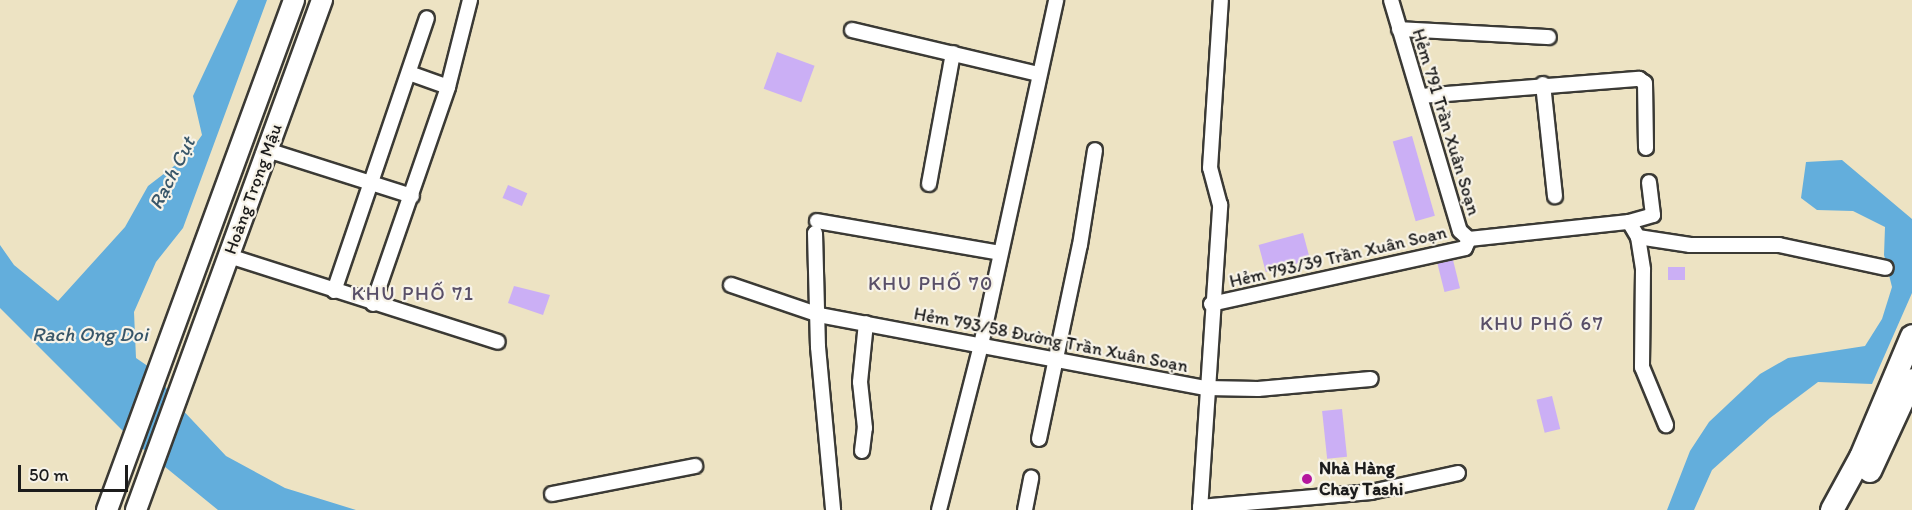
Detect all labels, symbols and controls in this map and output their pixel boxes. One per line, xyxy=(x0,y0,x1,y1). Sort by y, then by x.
street label: Hẻm 791 Trần Xuân Soạn xyxy=(1407,26,1485,218)
street label: Hoàng Trọng Mậu xyxy=(220,121,286,257)
water label: Rạch Cụt xyxy=(144,133,200,213)
street label: Hẻm 793/39 Trần Xuân Soạn xyxy=(1227,221,1449,293)
district label: KHU PHỐ 70 xyxy=(868,271,994,295)
district label: KHU PHỐ 71 xyxy=(352,281,474,305)
street label: Hẻm 793/58 Đường Trần Xuân Soạn xyxy=(912,303,1190,377)
district label: KHU PHỐ 67 xyxy=(1480,311,1604,335)
water label: Rach Ong Doi xyxy=(32,322,148,346)
scale bar xyxy=(21,453,130,491)
place label: Nhà Hàng Chay Tashi xyxy=(1319,458,1402,500)
text: 50 m xyxy=(29,464,69,486)
marker: Nhà Hàng Chay Tashi xyxy=(1300,472,1314,486)

